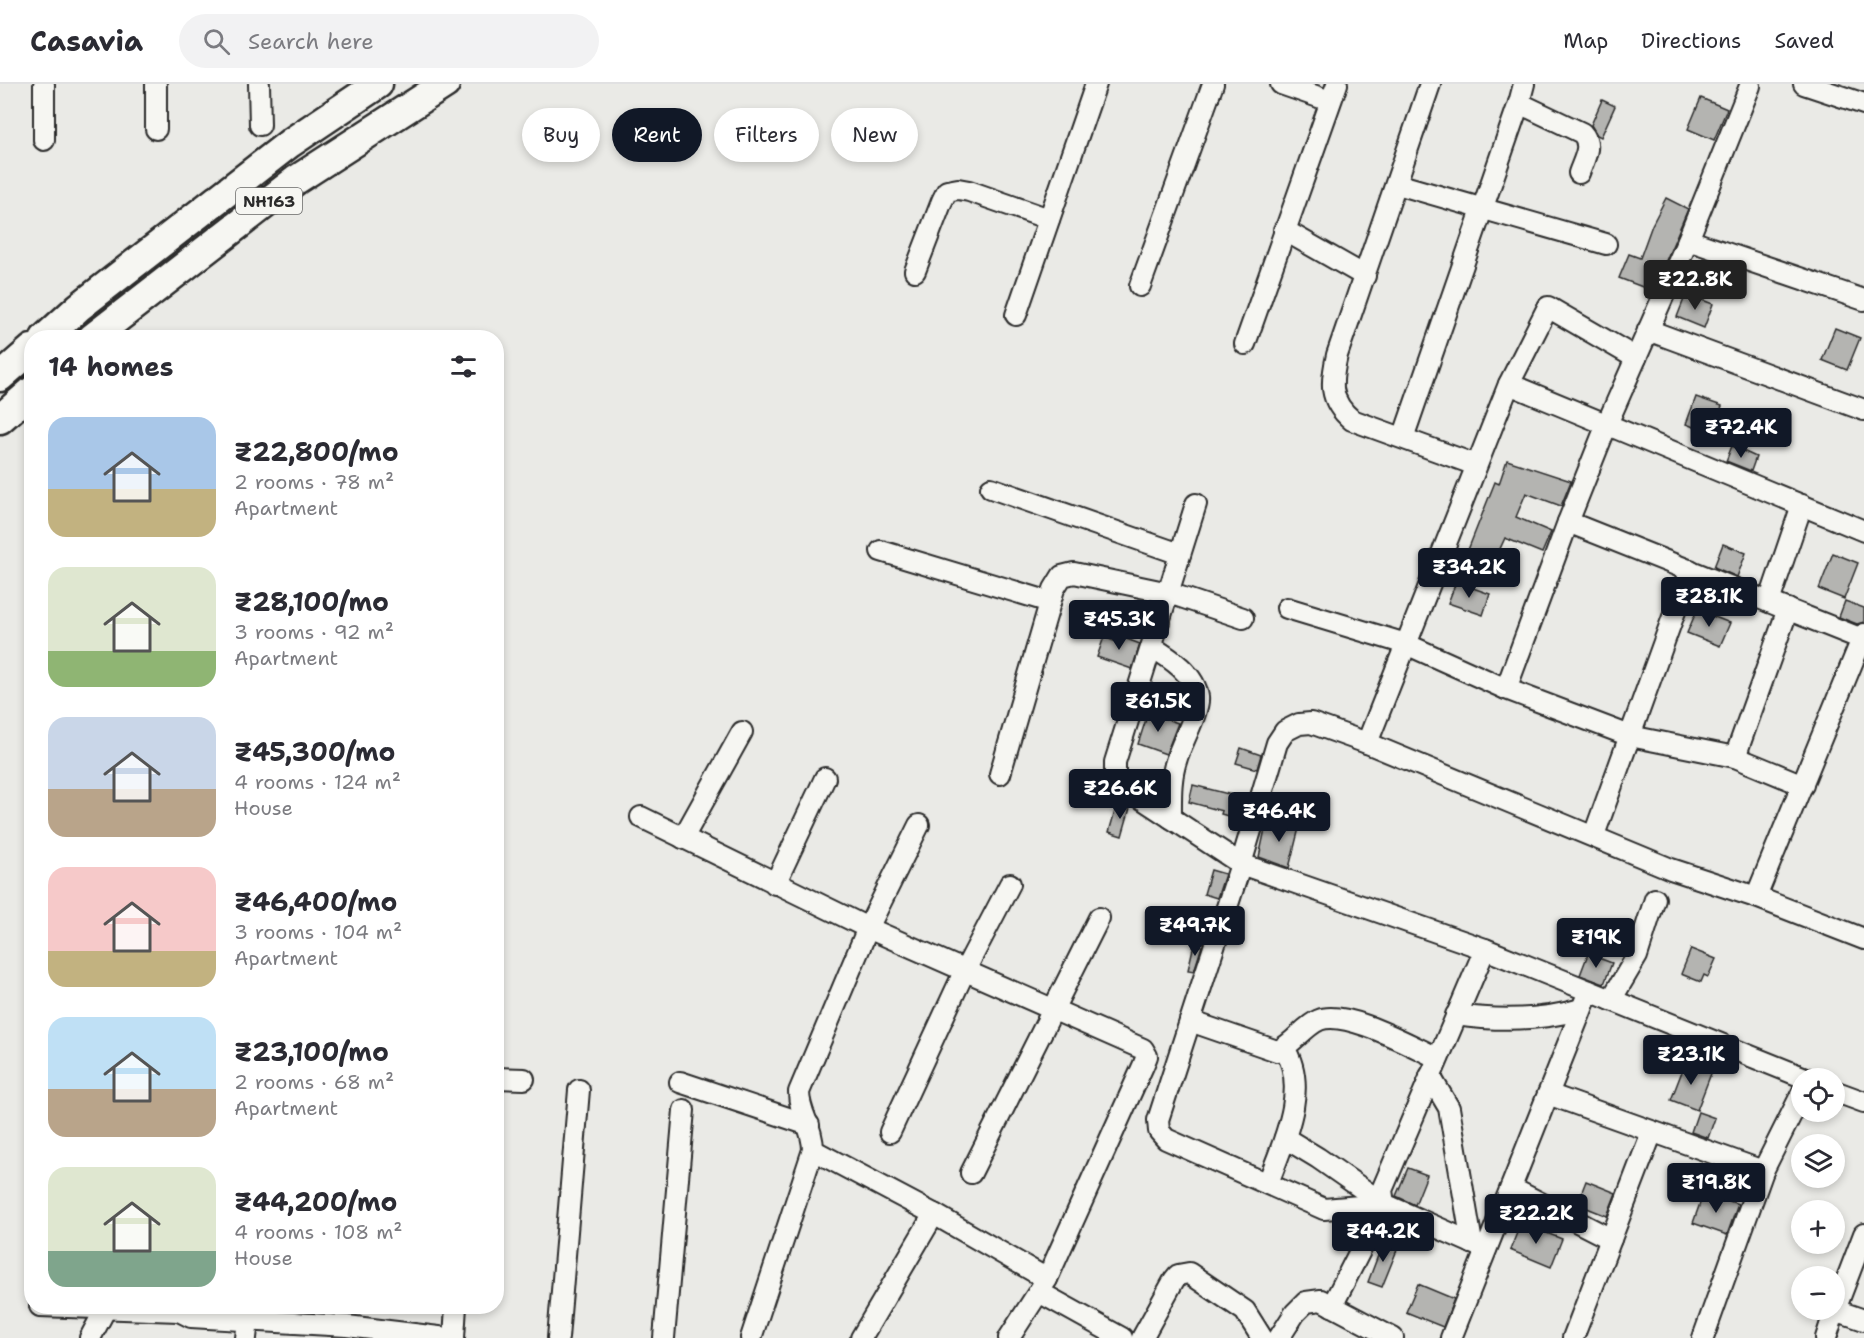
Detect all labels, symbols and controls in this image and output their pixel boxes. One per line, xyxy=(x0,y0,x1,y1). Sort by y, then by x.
search box xyxy=(179,14,599,68)
text: Casavia xyxy=(30,22,143,60)
icon: search xyxy=(200,25,233,58)
text: Search here xyxy=(248,27,374,56)
text: Map xyxy=(1563,27,1608,55)
text: Directions xyxy=(1641,27,1741,55)
text: Saved xyxy=(1774,27,1834,55)
chip: Buy xyxy=(522,108,600,162)
chip: Rent xyxy=(612,108,702,162)
chip: Filters xyxy=(714,108,819,162)
chip: New xyxy=(831,108,918,162)
road number: NH163 xyxy=(236,188,302,214)
pin: ₹22.8K xyxy=(1646,260,1744,311)
text: ₹22.8K xyxy=(1658,266,1732,292)
text: 14 homes xyxy=(48,349,174,384)
icon: filters xyxy=(447,350,480,383)
pin: ₹72.4K xyxy=(1692,408,1790,459)
text: ₹72.4K xyxy=(1705,414,1777,440)
text: ₹22,800/mo xyxy=(234,434,399,469)
icon: home xyxy=(96,441,168,513)
text: 2 rooms · 78 m² xyxy=(234,469,394,495)
text: Apartment xyxy=(234,495,338,521)
pin: ₹34.2K xyxy=(1420,548,1518,599)
text: ₹34.2K xyxy=(1432,554,1506,580)
pin: ₹28.1K xyxy=(1660,577,1758,628)
text: ₹28.1K xyxy=(1675,583,1743,609)
text: ₹28,100/mo xyxy=(234,584,389,619)
icon: home xyxy=(96,591,168,663)
pin: ₹45.3K xyxy=(1070,600,1168,651)
text: ₹45.3K xyxy=(1083,606,1155,632)
text: 3 rooms · 92 m² xyxy=(234,619,394,645)
text: Apartment xyxy=(234,645,338,671)
pin: ₹61.5K xyxy=(1109,682,1207,733)
text: ₹61.5K xyxy=(1125,688,1191,714)
text: ₹45,300/mo xyxy=(234,734,395,769)
icon: home xyxy=(96,741,168,813)
text: 4 rooms · 124 m² xyxy=(234,769,401,795)
pin: ₹26.6K xyxy=(1071,769,1169,820)
text: ₹26.6K xyxy=(1083,775,1157,801)
pin: ₹46.4K xyxy=(1230,792,1328,843)
text: House xyxy=(234,795,293,821)
text: ₹46.4K xyxy=(1242,798,1316,824)
text: ₹46,400/mo xyxy=(234,884,398,919)
icon: home xyxy=(96,891,168,963)
pin: ₹49.7K xyxy=(1146,906,1244,957)
text: ₹49.7K xyxy=(1159,912,1231,938)
pin: ₹19K xyxy=(1560,918,1632,969)
text: 3 rooms · 104 m² xyxy=(234,919,402,945)
text: ₹19K xyxy=(1571,924,1621,950)
text: Apartment xyxy=(234,945,338,971)
text: ₹23,100/mo xyxy=(234,1034,389,1069)
pin: ₹23.1K xyxy=(1642,1035,1740,1086)
icon: home xyxy=(96,1041,168,1113)
text: ₹23.1K xyxy=(1657,1041,1725,1067)
map controls xyxy=(1791,1068,1845,1320)
button: locate xyxy=(1791,1068,1845,1122)
text: 2 rooms · 68 m² xyxy=(234,1069,394,1095)
text: Apartment xyxy=(234,1095,338,1121)
button: layers xyxy=(1791,1134,1845,1188)
pin: ₹19.8K xyxy=(1667,1163,1765,1214)
text: ₹19.8K xyxy=(1681,1169,1751,1195)
text: ₹44,200/mo xyxy=(234,1184,397,1219)
icon: home xyxy=(96,1191,168,1263)
pin: ₹22.2K xyxy=(1487,1194,1585,1245)
text: ₹22.2K xyxy=(1499,1200,1573,1226)
button: + xyxy=(1791,1200,1845,1254)
pin: ₹44.2K xyxy=(1334,1212,1432,1263)
text: ₹44.2K xyxy=(1346,1218,1420,1244)
text: 4 rooms · 108 m² xyxy=(234,1219,403,1245)
text: House xyxy=(234,1245,293,1271)
button: − xyxy=(1791,1266,1845,1320)

